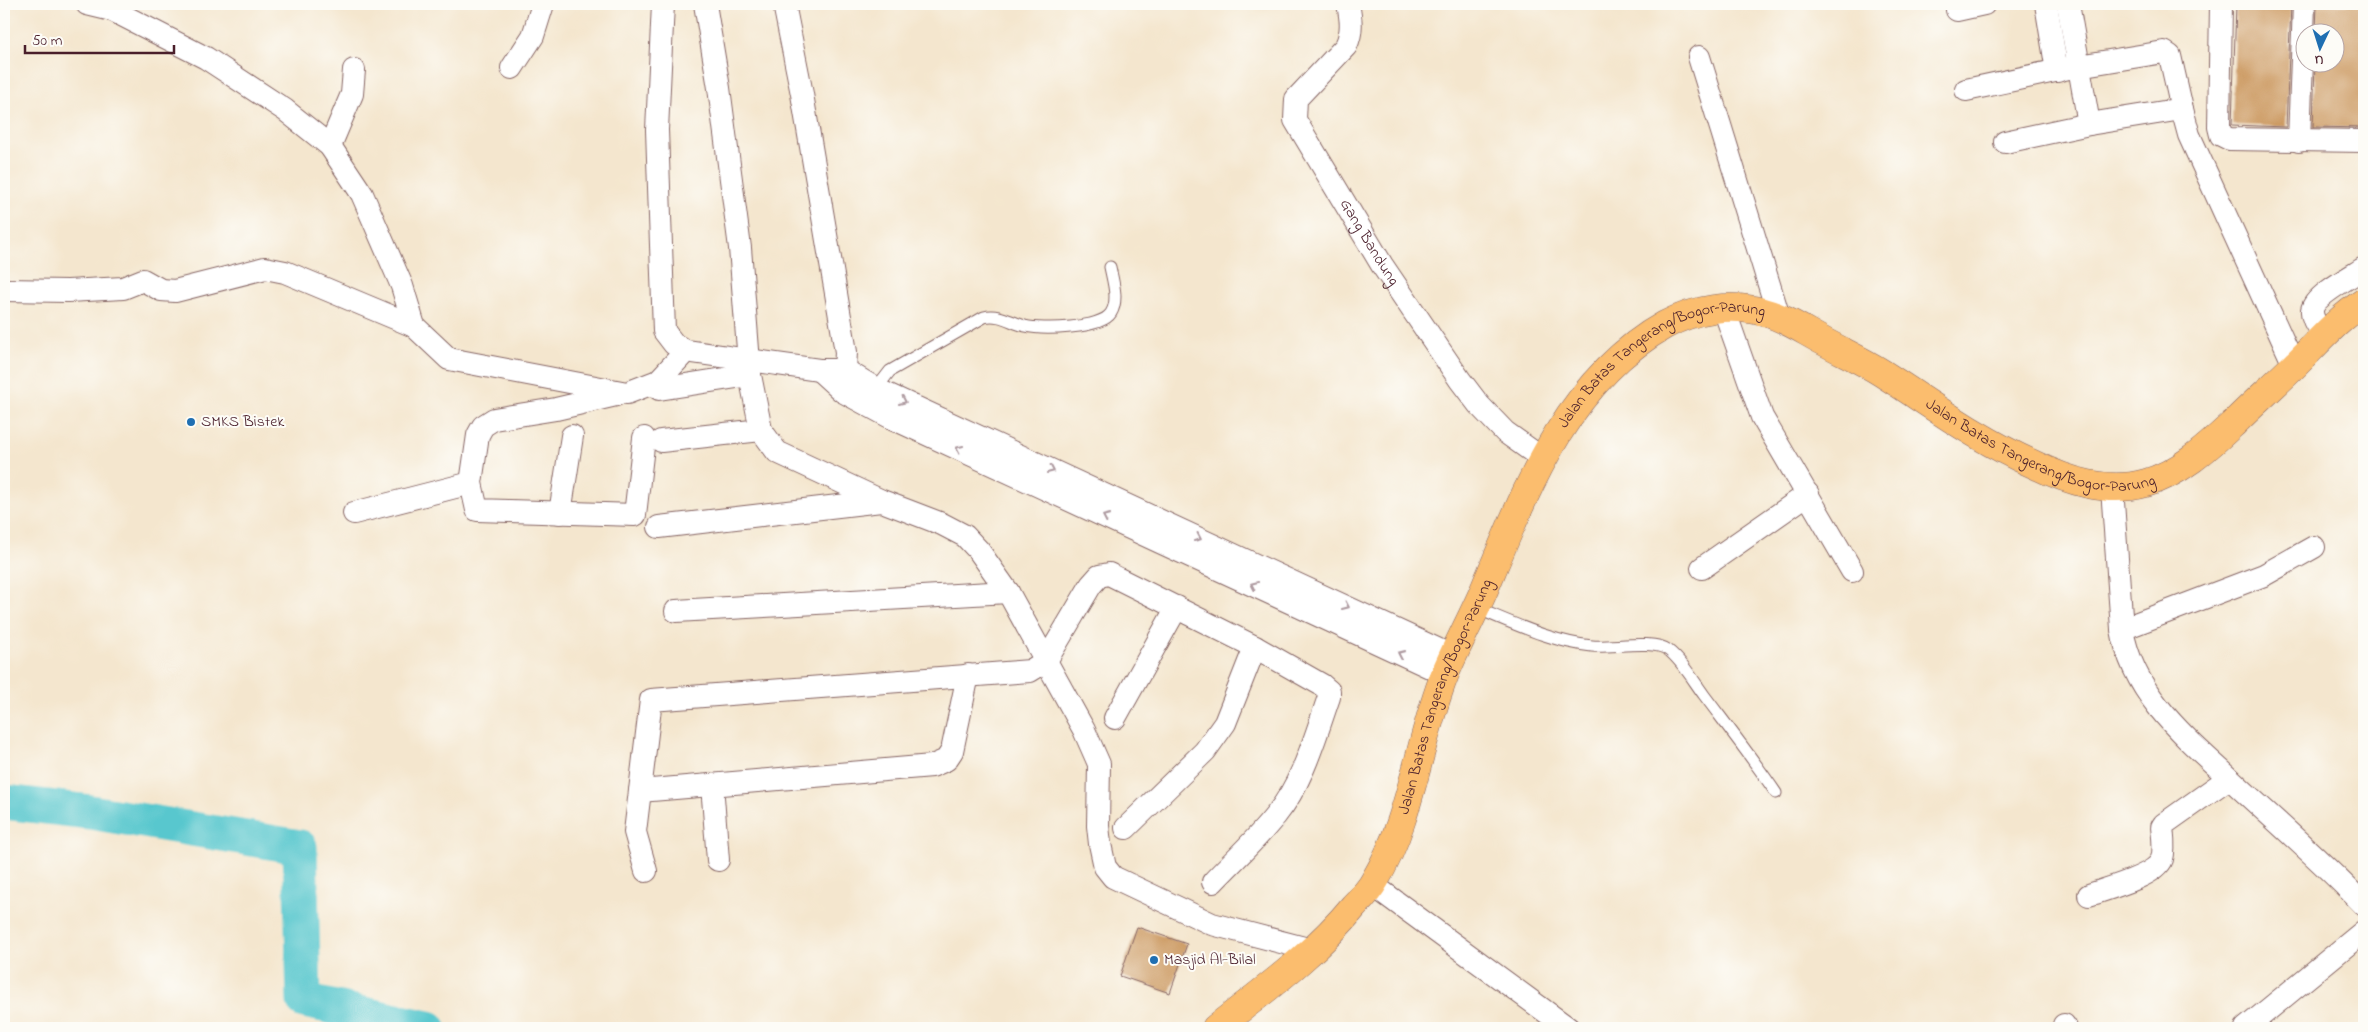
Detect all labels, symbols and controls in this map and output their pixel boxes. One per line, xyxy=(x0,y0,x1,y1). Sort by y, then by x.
scale bar xyxy=(25,22,174,54)
north arrow xyxy=(2296,22,2346,72)
text: 50 m xyxy=(32,30,63,52)
text: U xyxy=(2314,49,2324,70)
street label: Gang Bandung xyxy=(1333,194,1405,291)
street label: Jalan Batas Tangerang/Bogor–Parung xyxy=(1552,296,1768,433)
street label: Jalan Batas Tangerang/Bogor–Parung xyxy=(1920,393,2159,499)
one-way arrow xyxy=(898,395,907,406)
place label: SMKS Bistek xyxy=(201,410,285,434)
marker: SMKS Bistek xyxy=(185,416,197,428)
one-way arrow xyxy=(955,444,964,455)
one-way arrow xyxy=(1046,463,1055,474)
one-way arrow xyxy=(1102,513,1111,523)
one-way arrow xyxy=(1193,532,1202,542)
street label: Jalan Batas Tangerang/Bogor–Parung xyxy=(1392,575,1499,818)
one-way arrow xyxy=(1250,582,1259,592)
one-way arrow xyxy=(1341,600,1350,611)
one-way arrow xyxy=(1397,649,1406,660)
place label: Masjid Al-Bilal xyxy=(1164,948,1256,972)
marker: Masjid Al-Bilal xyxy=(1148,954,1160,966)

